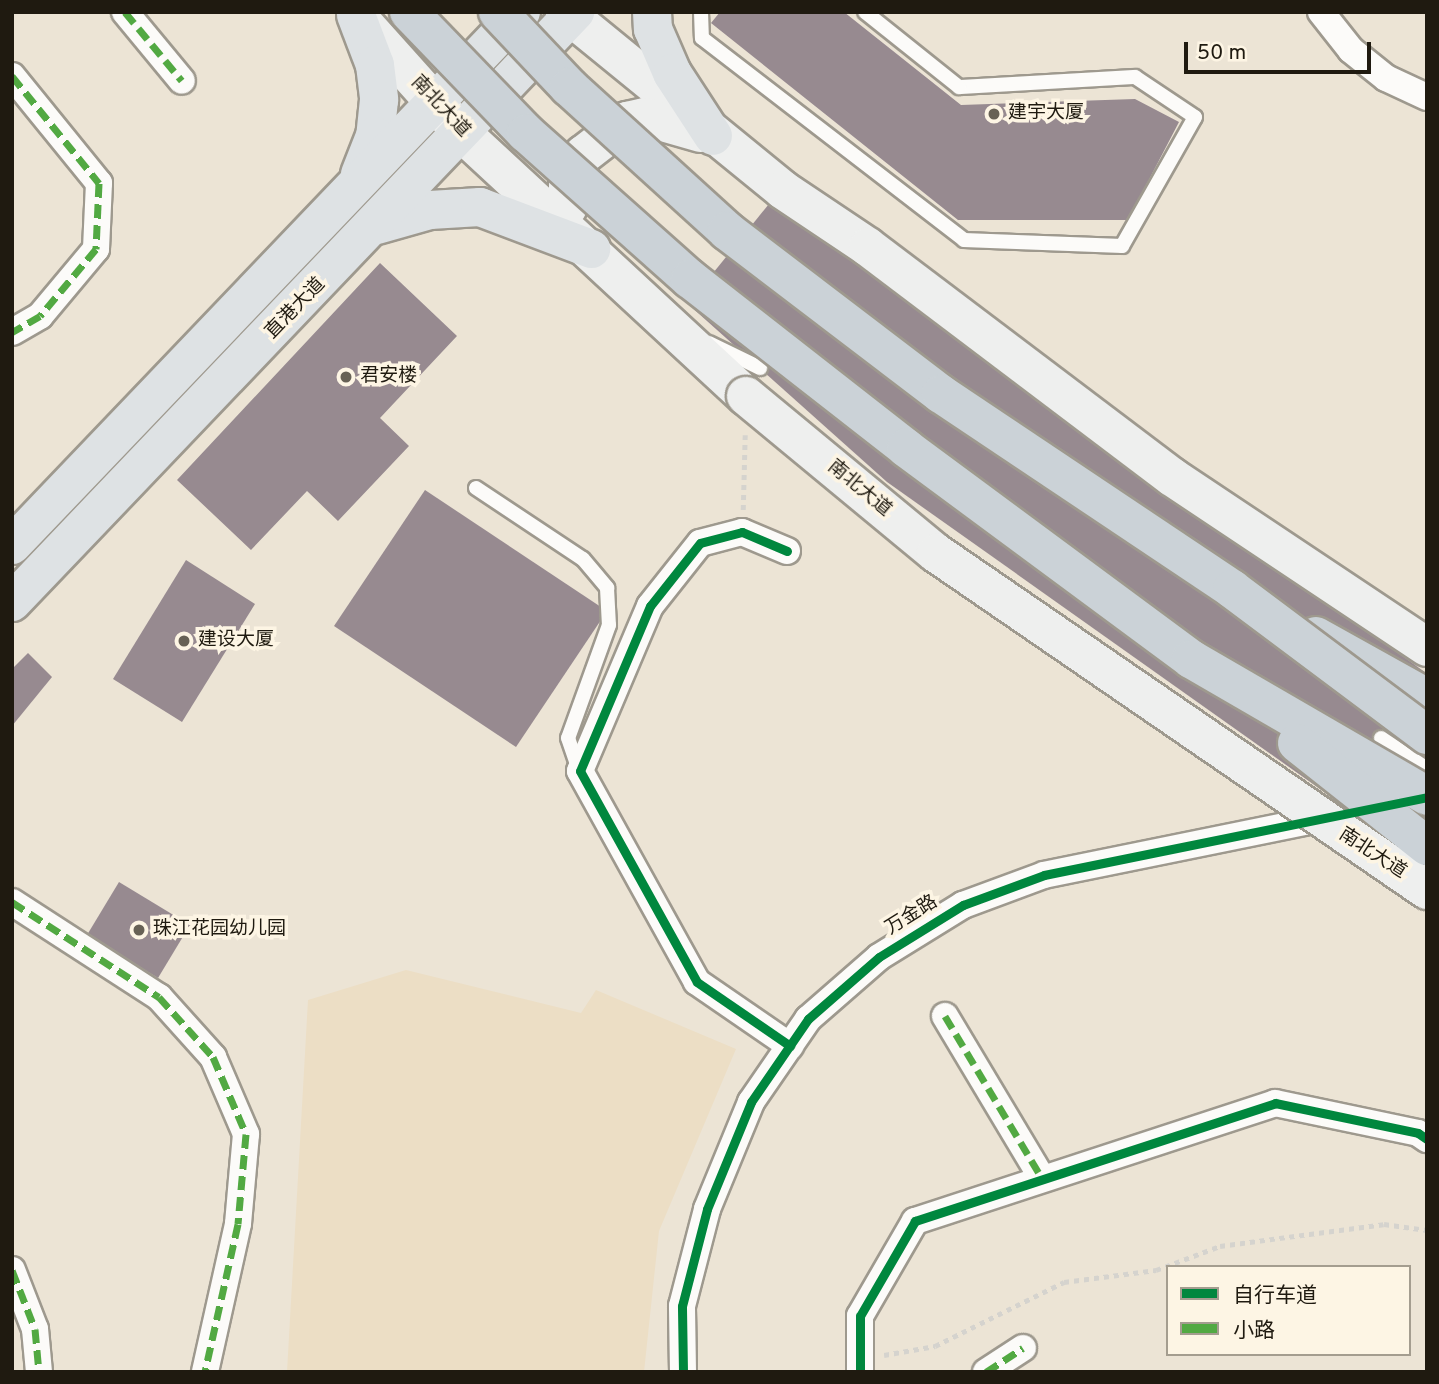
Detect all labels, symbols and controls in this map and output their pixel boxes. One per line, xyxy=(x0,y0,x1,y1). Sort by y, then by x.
scale bar xyxy=(1187,28,1374,72)
text: 50 m xyxy=(1197,40,1246,67)
street label: 南北大道 xyxy=(406,71,474,143)
place label: 建宇大厦 xyxy=(1008,103,1084,125)
marker: 建宇大厦 xyxy=(986,106,1002,122)
street label: 直港大道 xyxy=(261,274,331,344)
place label: 君安楼 xyxy=(360,366,417,388)
marker: 君安楼 xyxy=(338,369,354,385)
street label: 南北大道 xyxy=(823,456,895,522)
place label: 建设大厦 xyxy=(198,630,274,652)
marker: 建设大厦 xyxy=(176,633,192,649)
street label: 南北大道 xyxy=(1334,824,1410,884)
street label: 万金路 xyxy=(882,891,942,941)
place label: 珠江花园幼儿园 xyxy=(153,919,286,941)
marker: 珠江花园幼儿园 xyxy=(131,922,147,938)
legend xyxy=(1166,1265,1411,1356)
text: 自行车道 xyxy=(1233,1283,1317,1310)
text: 小路 xyxy=(1233,1318,1275,1345)

